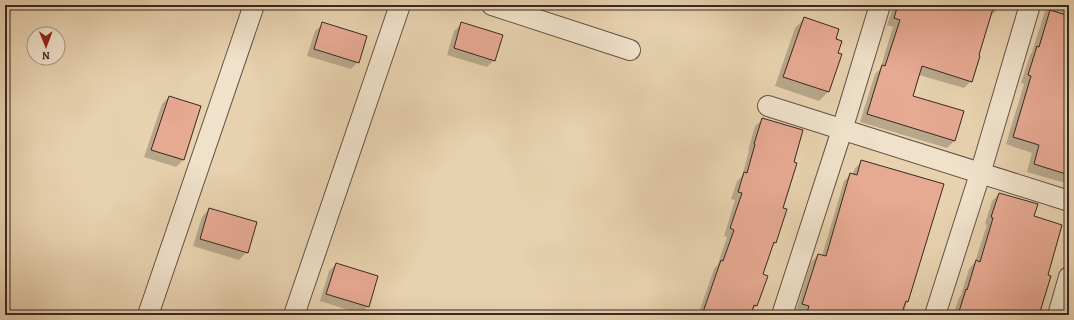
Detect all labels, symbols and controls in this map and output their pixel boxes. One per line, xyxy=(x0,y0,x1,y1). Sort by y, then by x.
north arrow xyxy=(26,26,66,66)
text: N xyxy=(42,48,50,63)

